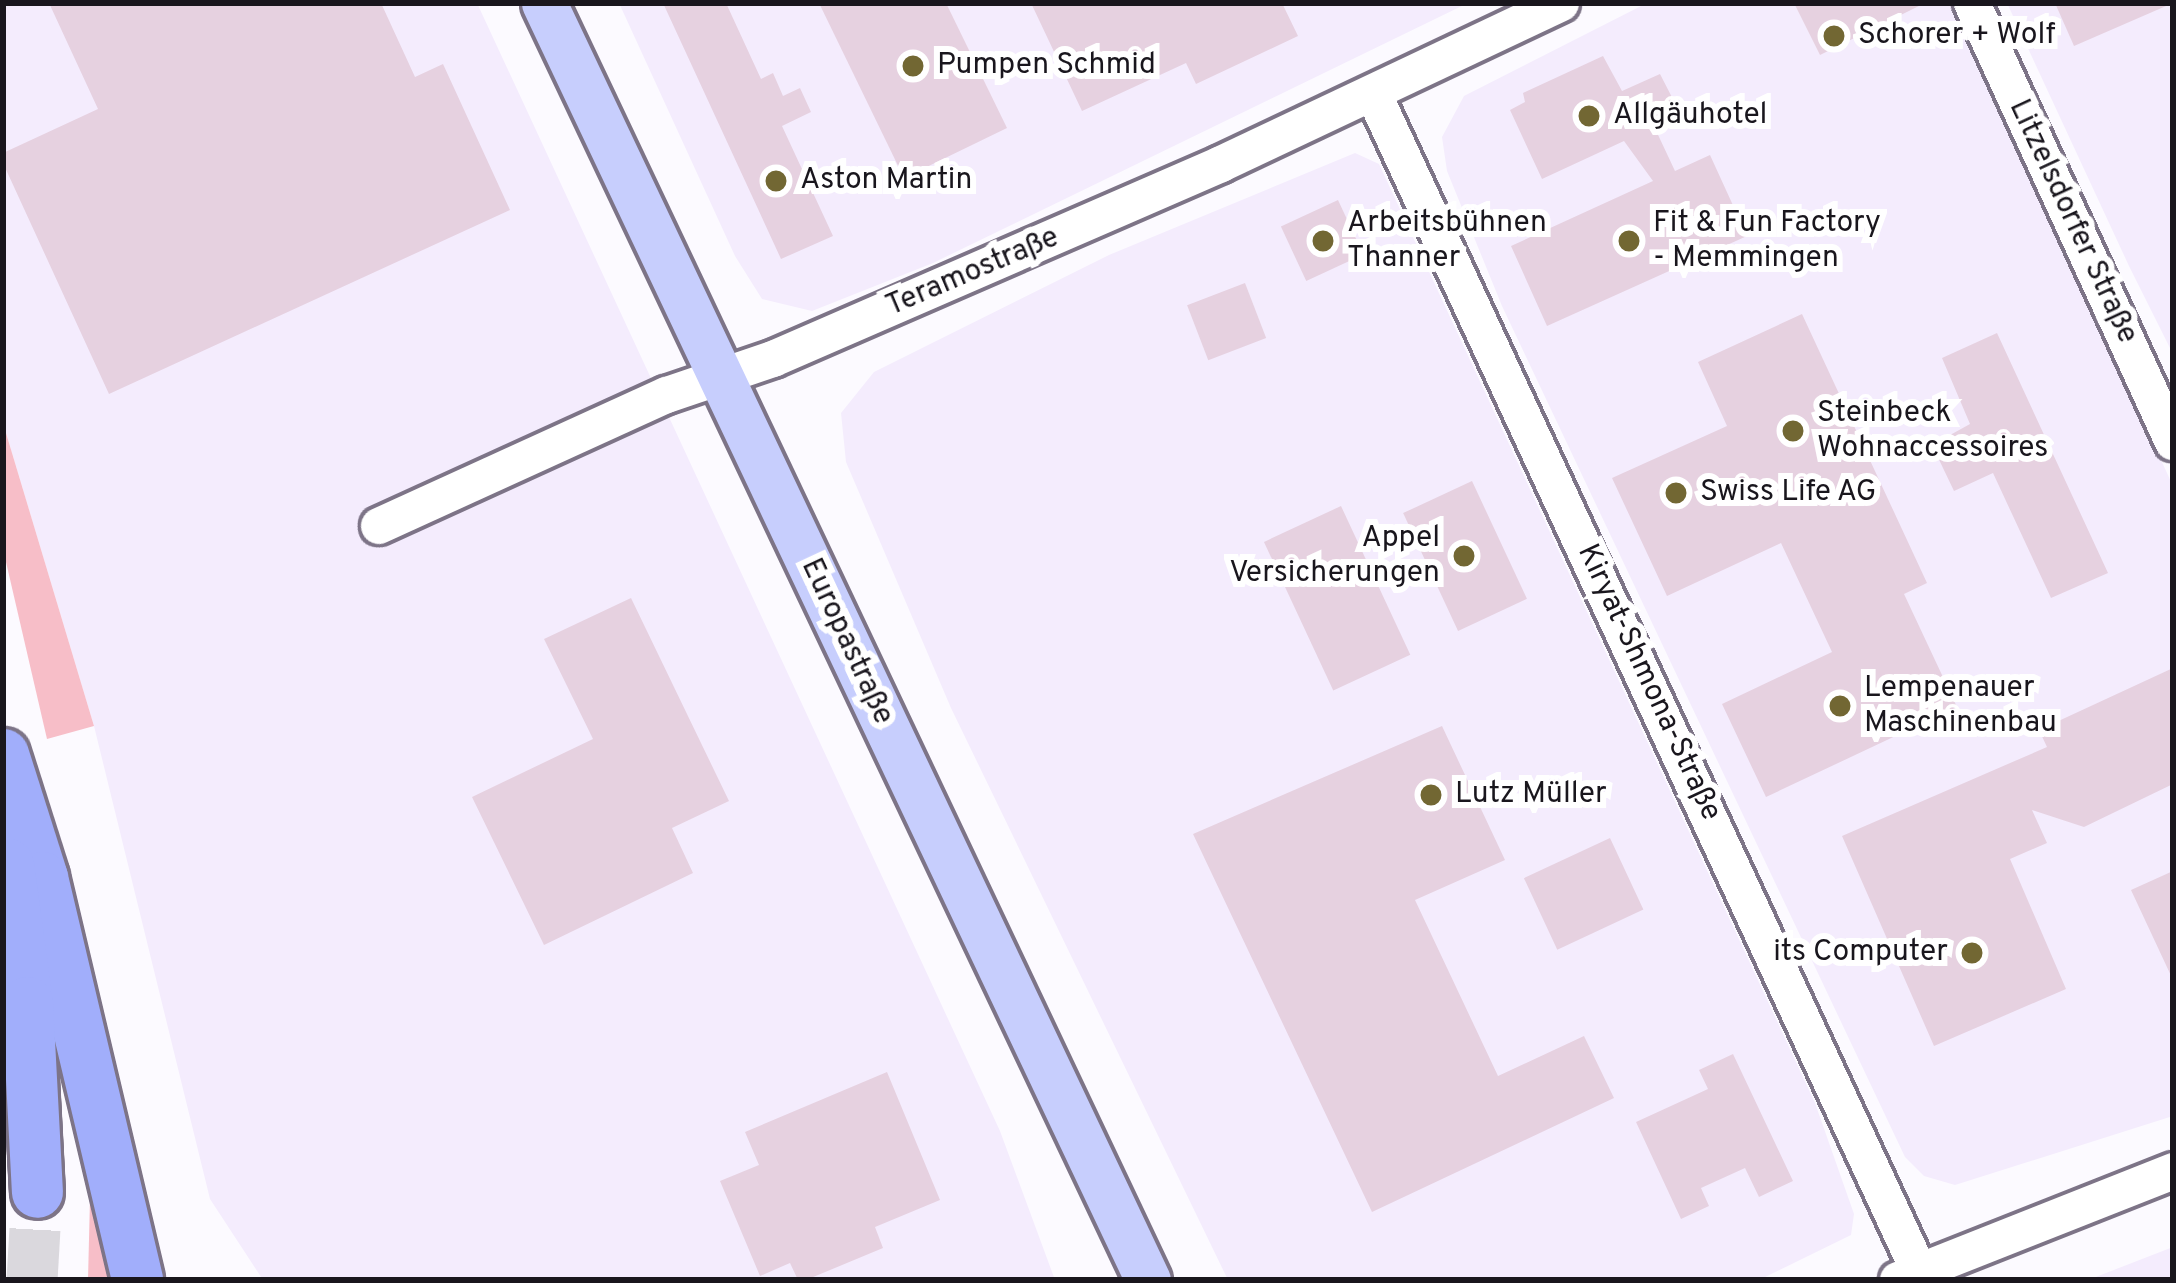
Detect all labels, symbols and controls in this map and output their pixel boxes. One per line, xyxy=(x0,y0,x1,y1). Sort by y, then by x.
place label: Schorer + Wolf xyxy=(1858,18,2056,54)
marker: Schorer + Wolf xyxy=(1821,23,1847,49)
place label: Pumpen Schmid xyxy=(937,48,1156,84)
marker: Pumpen Schmid xyxy=(900,53,926,79)
street label: Litzelsdorfer Straße xyxy=(2000,94,2144,350)
place label: Allgäuhotel xyxy=(1613,98,1767,134)
marker: Allgäuhotel xyxy=(1576,103,1602,129)
place label: Aston Martin xyxy=(800,163,972,199)
marker: Aston Martin xyxy=(763,168,789,194)
place label: Arbeitsbühnen Thanner xyxy=(1347,206,1547,276)
place label: Fit & Fun Factory - Memmingen xyxy=(1653,206,1881,276)
street label: Teramostraße xyxy=(881,220,1065,326)
marker: Arbeitsbühnen Thanner xyxy=(1310,228,1336,254)
marker: Fit & Fun Factory - Memmingen xyxy=(1616,228,1642,254)
place label: Steinbeck Wohnaccessoires xyxy=(1817,396,2048,466)
marker: Steinbeck Wohnaccessoires xyxy=(1780,418,1806,444)
place label: Swiss Life AG xyxy=(1700,475,1878,511)
marker: Swiss Life AG xyxy=(1663,480,1689,506)
place label: Appel Versicherungen xyxy=(1229,521,1440,592)
street label: Kiryat-Shmona-Straße xyxy=(1568,539,1728,827)
marker: Appel Versicherungen xyxy=(1451,543,1477,569)
street label: Europastraße xyxy=(792,553,900,731)
place label: Lempenauer Maschinenbau xyxy=(1864,671,2057,742)
marker: Lempenauer Maschinenbau xyxy=(1827,693,1853,719)
place label: Lutz Müller xyxy=(1455,777,1607,813)
marker: Lutz Müller xyxy=(1418,782,1444,808)
place label: its Computer xyxy=(1773,935,1948,971)
marker: its Computer xyxy=(1959,940,1985,966)

